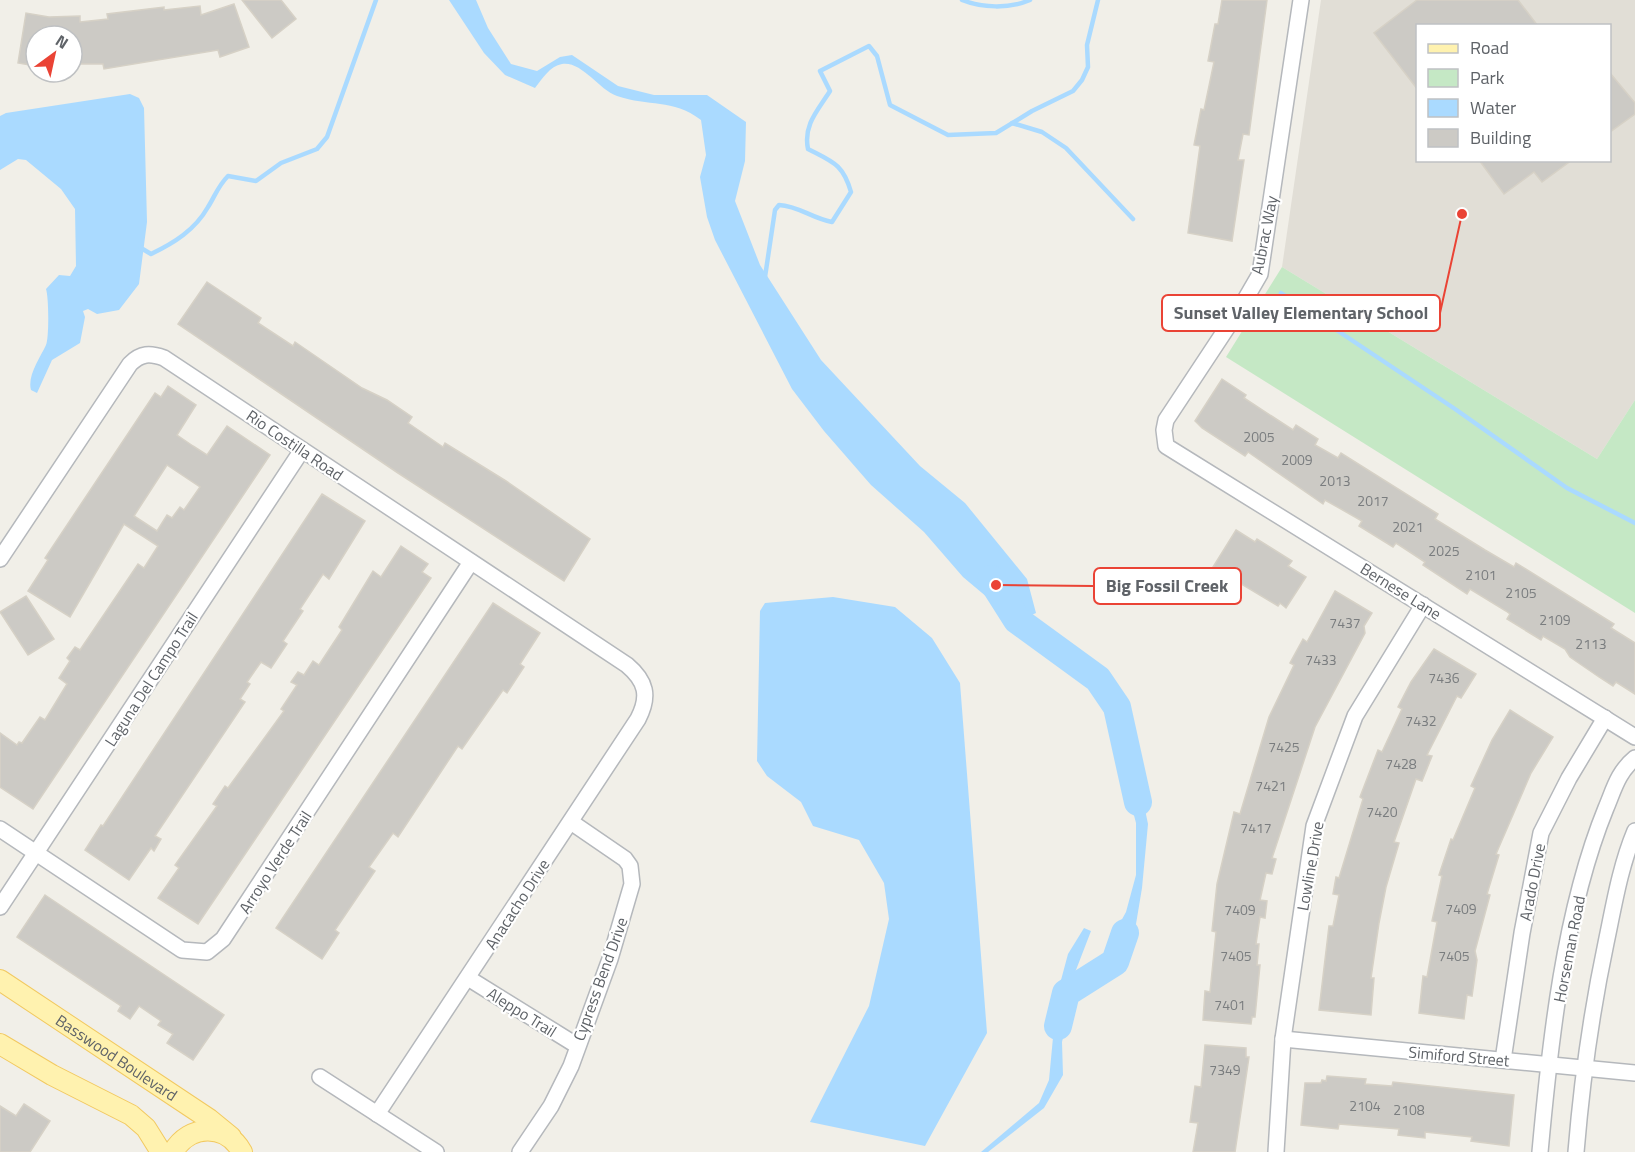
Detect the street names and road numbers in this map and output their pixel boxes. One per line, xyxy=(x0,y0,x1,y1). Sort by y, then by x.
street label: Aubrac Way xyxy=(1245,193,1283,277)
street label: Rio Costilla Road xyxy=(242,404,348,486)
street label: Bernese Lane xyxy=(1356,557,1446,625)
street label: Laguna Del Campo Trail xyxy=(98,607,204,751)
street label: Arroyo Verde Trail xyxy=(233,806,317,918)
street label: Lowline Drive xyxy=(1290,819,1330,913)
street label: Arado Drive xyxy=(1513,841,1551,923)
street label: Anacacho Drive xyxy=(479,854,555,954)
street label: Horseman Road xyxy=(1547,894,1591,1004)
street label: Cypress Bend Drive xyxy=(566,914,634,1044)
street label: Aleppo Trail xyxy=(483,981,561,1043)
street label: Basswood Boulevard xyxy=(51,1008,182,1107)
street label: Simiford Street xyxy=(1408,1040,1511,1072)

